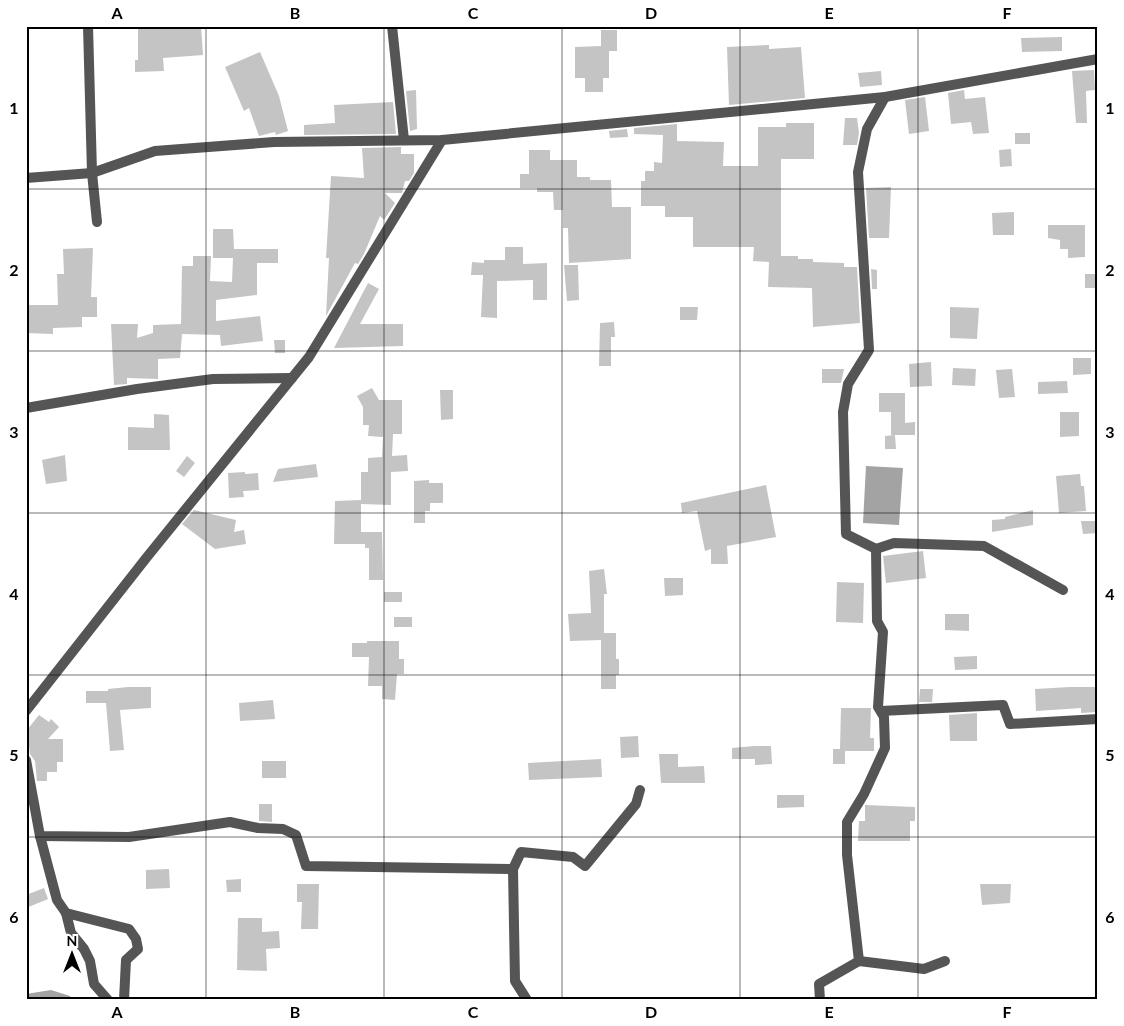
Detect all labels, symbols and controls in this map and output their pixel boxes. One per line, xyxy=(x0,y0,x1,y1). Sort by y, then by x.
text: A xyxy=(110,3,123,22)
text: B xyxy=(290,3,300,22)
text: C xyxy=(468,3,479,22)
text: D xyxy=(645,3,657,22)
text: E xyxy=(824,3,834,22)
text: F xyxy=(1002,3,1012,22)
text: 1 xyxy=(9,98,19,117)
text: 1 xyxy=(1105,98,1115,117)
text: 2 xyxy=(9,260,19,279)
text: 2 xyxy=(1105,260,1115,279)
text: 3 xyxy=(9,422,19,441)
text: 3 xyxy=(1105,422,1115,441)
text: 4 xyxy=(9,584,19,603)
text: 4 xyxy=(1105,584,1115,603)
text: 5 xyxy=(9,745,19,764)
text: 5 xyxy=(1105,745,1115,764)
text: 6 xyxy=(9,907,19,926)
text: 6 xyxy=(1105,907,1115,926)
north arrow xyxy=(48,928,98,978)
text: N xyxy=(67,932,77,949)
text: A xyxy=(110,1002,123,1021)
text: B xyxy=(290,1002,300,1021)
text: C xyxy=(468,1002,479,1021)
text: D xyxy=(645,1002,657,1021)
text: E xyxy=(824,1002,834,1021)
text: F xyxy=(1002,1002,1012,1021)

